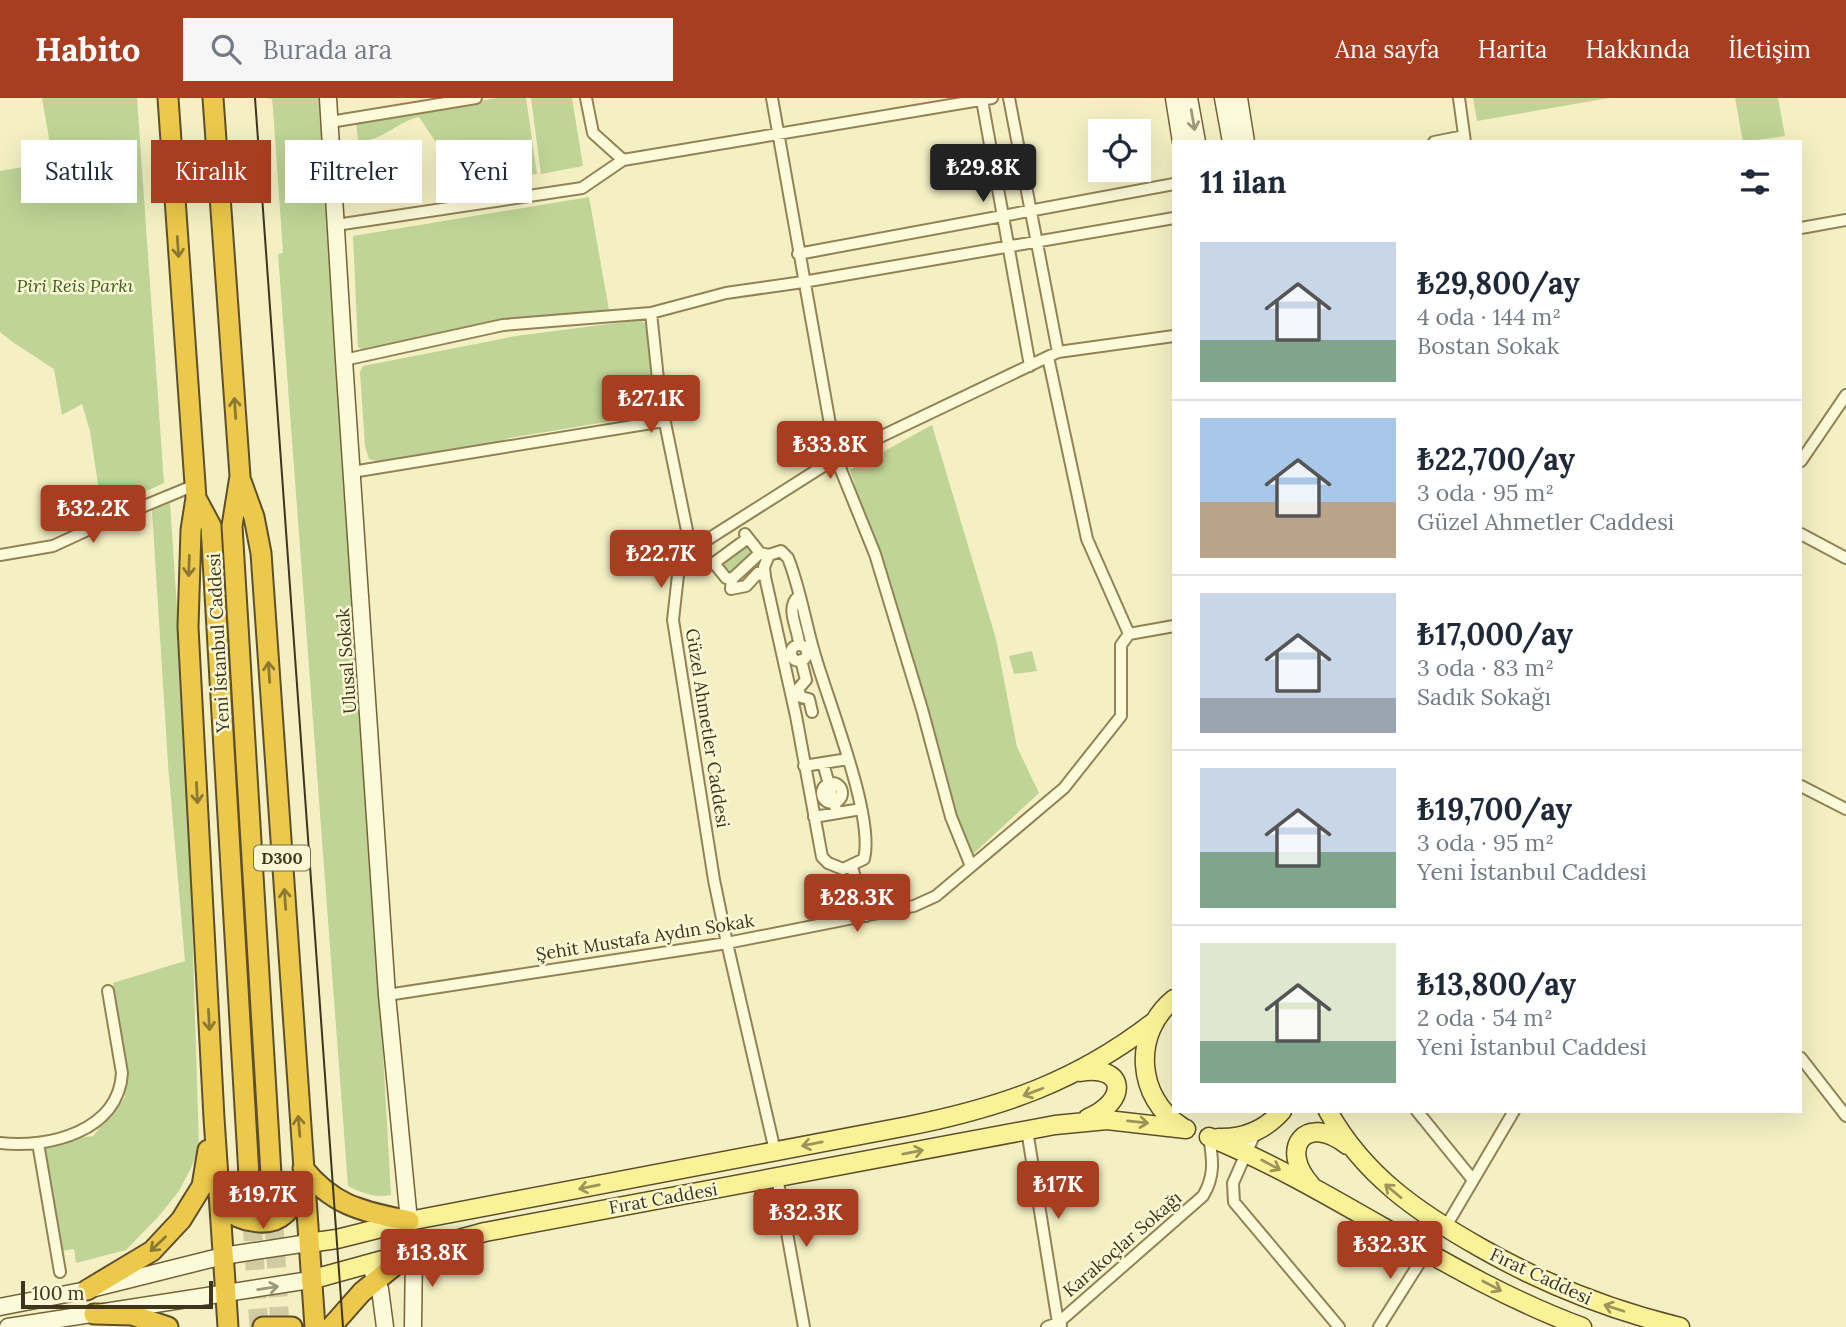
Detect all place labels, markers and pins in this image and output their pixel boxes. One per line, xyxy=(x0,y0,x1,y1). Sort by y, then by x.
pin: ₺29.8K xyxy=(926,144,1040,204)
pin: ₺27.1K xyxy=(594,376,708,435)
pin: ₺33.8K xyxy=(773,422,887,481)
pin: ₺32.2K xyxy=(36,486,150,545)
pin: ₺22.7K xyxy=(604,531,718,590)
pin: ₺28.3K xyxy=(800,874,914,934)
pin: ₺17K xyxy=(1017,1162,1099,1221)
pin: ₺19.7K xyxy=(206,1172,320,1231)
pin: ₺32.3K xyxy=(749,1190,863,1249)
pin: ₺32.3K xyxy=(1333,1222,1447,1281)
pin: ₺13.8K xyxy=(375,1230,489,1289)

